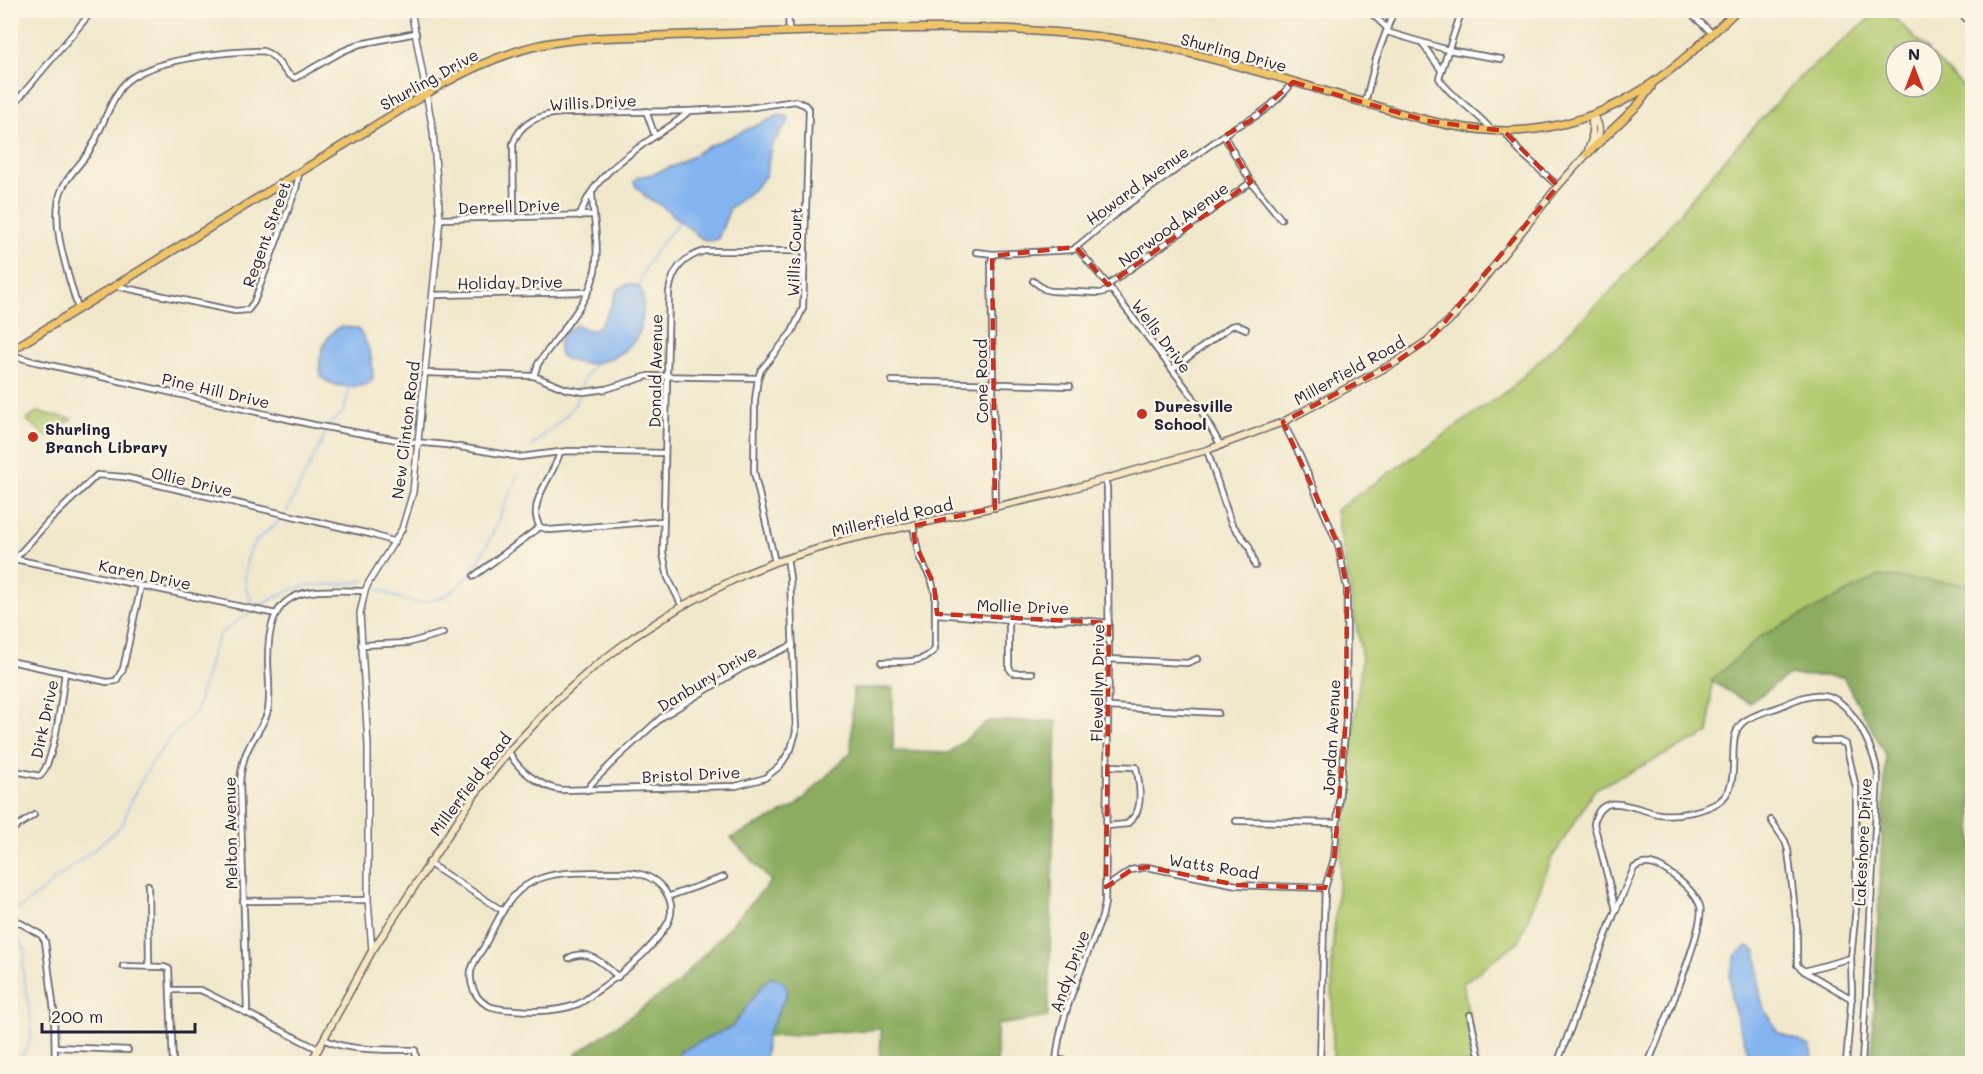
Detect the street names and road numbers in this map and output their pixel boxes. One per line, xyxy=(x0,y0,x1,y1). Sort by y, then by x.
street label: Shurling Drive xyxy=(1179,28,1289,76)
street label: Shurling Drive xyxy=(376,43,482,115)
street label: Willis Drive xyxy=(549,89,637,115)
street label: Howard Avenue xyxy=(1082,141,1192,229)
street label: Norwood Avenue xyxy=(1114,177,1232,271)
street label: Regent Street xyxy=(237,178,295,290)
street label: Derrell Drive xyxy=(458,194,560,218)
street label: Willis Court xyxy=(782,207,806,297)
street label: Holiday Drive xyxy=(457,271,563,293)
street label: Wells Drive xyxy=(1127,295,1197,377)
street label: Donald Avenue xyxy=(644,314,666,428)
street label: Millerfield Road xyxy=(1290,331,1408,409)
street label: Cone Road xyxy=(970,338,992,424)
street label: New Clinton Road xyxy=(386,360,424,500)
street label: Pine Hill Drive xyxy=(160,367,272,413)
street label: Ollie Drive xyxy=(149,461,235,501)
street label: Millerfield Road xyxy=(829,493,955,541)
street label: Karen Drive xyxy=(97,554,193,594)
street label: Mollie Drive xyxy=(976,594,1070,618)
street label: Flewellyn Drive xyxy=(1085,624,1109,742)
street label: Danbury Drive xyxy=(653,640,761,716)
street label: Dirk Drive xyxy=(25,678,63,760)
street label: Jordan Avenue xyxy=(1317,679,1345,795)
street label: Millerfield Road xyxy=(424,728,516,840)
street label: Bristol Drive xyxy=(641,761,741,787)
street label: Melton Avenue xyxy=(219,777,241,889)
street label: Lakeshore Drive xyxy=(1848,777,1876,907)
street label: Watts Road xyxy=(1167,849,1261,883)
street label: Andy Drive xyxy=(1044,927,1094,1015)

